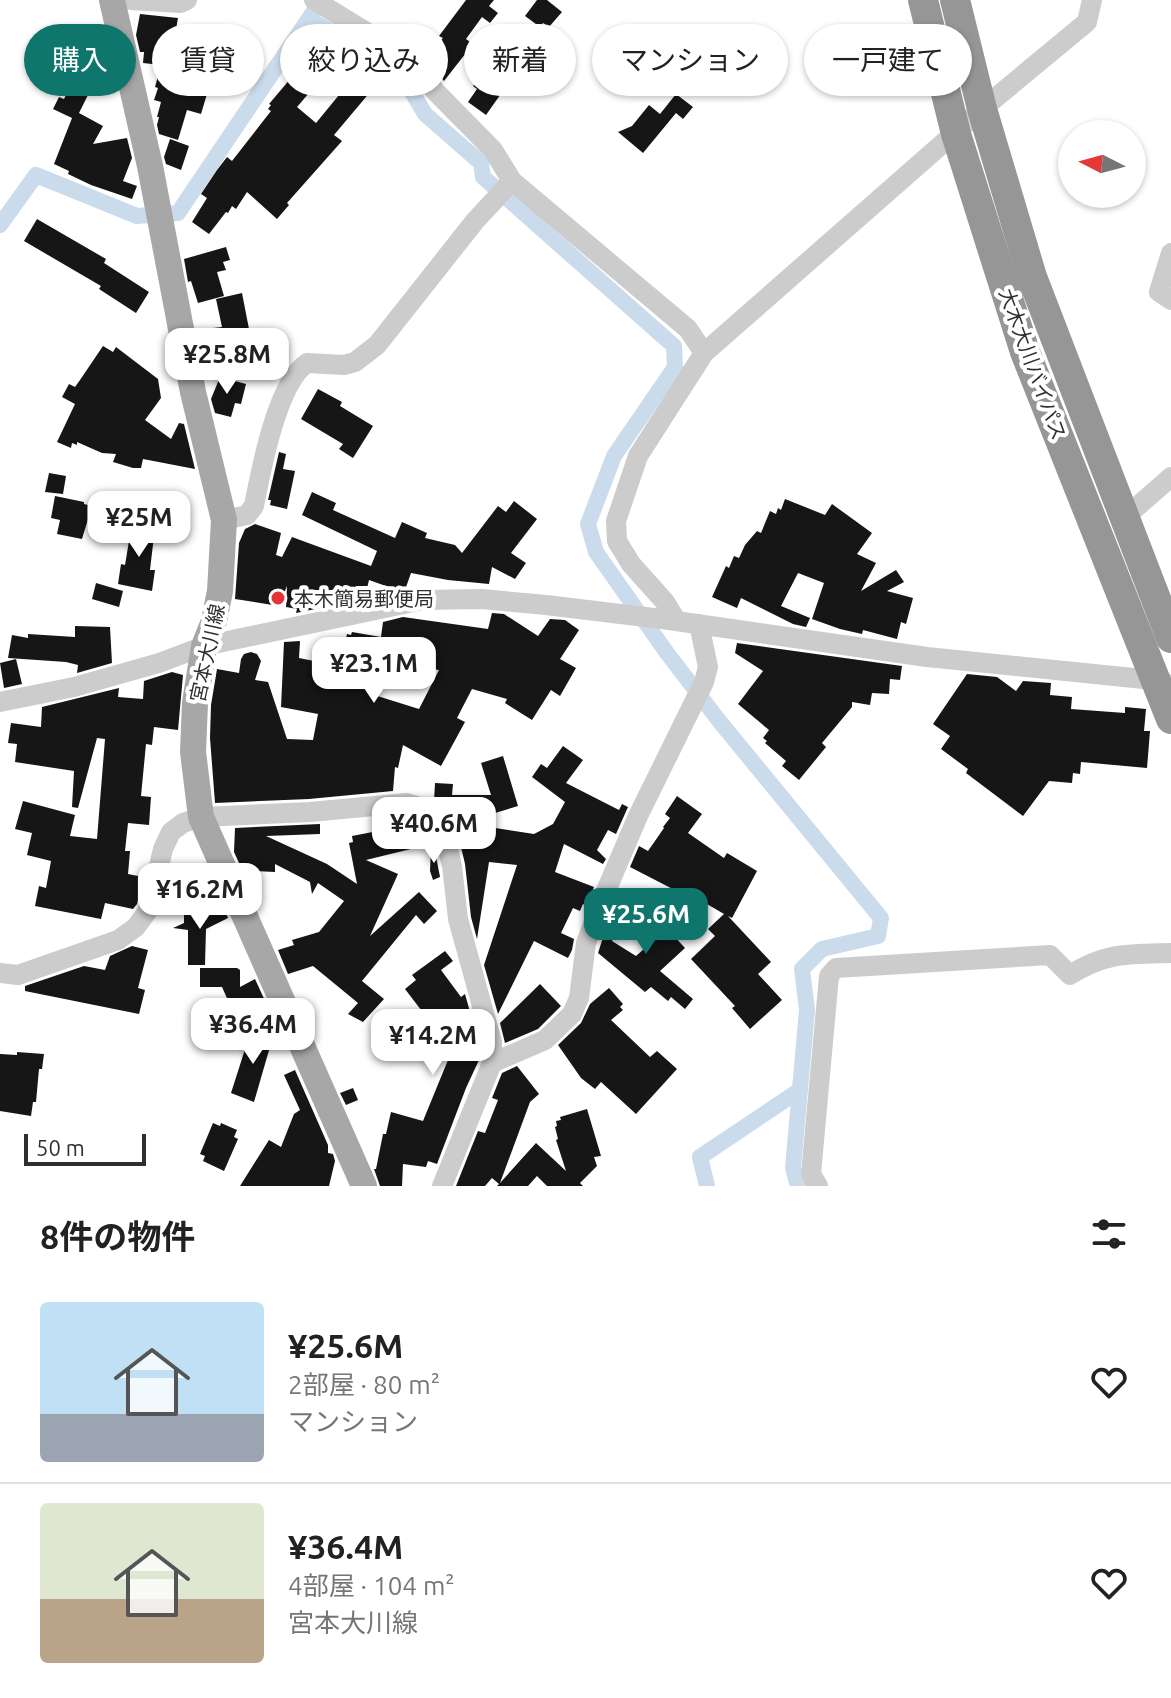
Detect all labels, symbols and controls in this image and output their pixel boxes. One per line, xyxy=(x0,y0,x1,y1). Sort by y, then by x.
chip: 購入 xyxy=(24,24,136,96)
chip: 賃貸 xyxy=(152,24,264,96)
chip: 絞り込み xyxy=(280,24,448,96)
chip: 新着 xyxy=(464,24,576,96)
chip: マンション xyxy=(592,24,788,96)
chip: 一戸建て xyxy=(804,24,972,96)
north arrow xyxy=(1058,120,1146,208)
map controls xyxy=(1058,120,1146,208)
street label: 大木大川バイパス xyxy=(995,285,1071,443)
pin: ¥25.8M xyxy=(162,328,292,396)
text: ¥25.8M xyxy=(183,339,271,368)
pin: ¥25M xyxy=(92,491,186,559)
text: ¥25M xyxy=(105,502,173,531)
place label: 本木簡易郵便局 xyxy=(294,587,434,610)
marker: 本木簡易郵便局 xyxy=(269,589,287,607)
street label: 宮本大川線 xyxy=(185,602,229,704)
pin: ¥23.1M xyxy=(309,637,439,705)
text: ¥23.1M xyxy=(330,648,418,677)
pin: ¥40.6M xyxy=(369,797,499,865)
text: ¥40.6M xyxy=(390,808,478,837)
pin: ¥16.2M xyxy=(135,863,265,931)
text: ¥16.2M xyxy=(156,874,244,903)
pin: ¥25.6M xyxy=(581,888,711,956)
text: ¥25.6M xyxy=(602,899,690,928)
pin: ¥36.4M xyxy=(188,998,318,1066)
text: ¥36.4M xyxy=(209,1009,297,1038)
pin: ¥14.2M xyxy=(368,1009,498,1077)
text: ¥14.2M xyxy=(389,1020,477,1049)
scale bar xyxy=(24,1130,146,1166)
text: 50 m xyxy=(36,1135,85,1160)
icon: filters xyxy=(1087,1212,1131,1256)
text: 8件の物件 xyxy=(40,1217,195,1255)
text: ¥25.6M xyxy=(288,1326,403,1364)
icon: home xyxy=(104,1334,200,1430)
icon: heart xyxy=(1087,1360,1131,1404)
text: 2部屋 · 80 m² xyxy=(288,1370,440,1399)
text: マンション xyxy=(288,1407,418,1436)
text: ¥36.4M xyxy=(288,1527,403,1565)
icon: home xyxy=(104,1535,200,1631)
icon: heart xyxy=(1087,1561,1131,1605)
text: 4部屋 · 104 m² xyxy=(288,1571,455,1600)
text: 宮本大川線 xyxy=(288,1608,418,1637)

